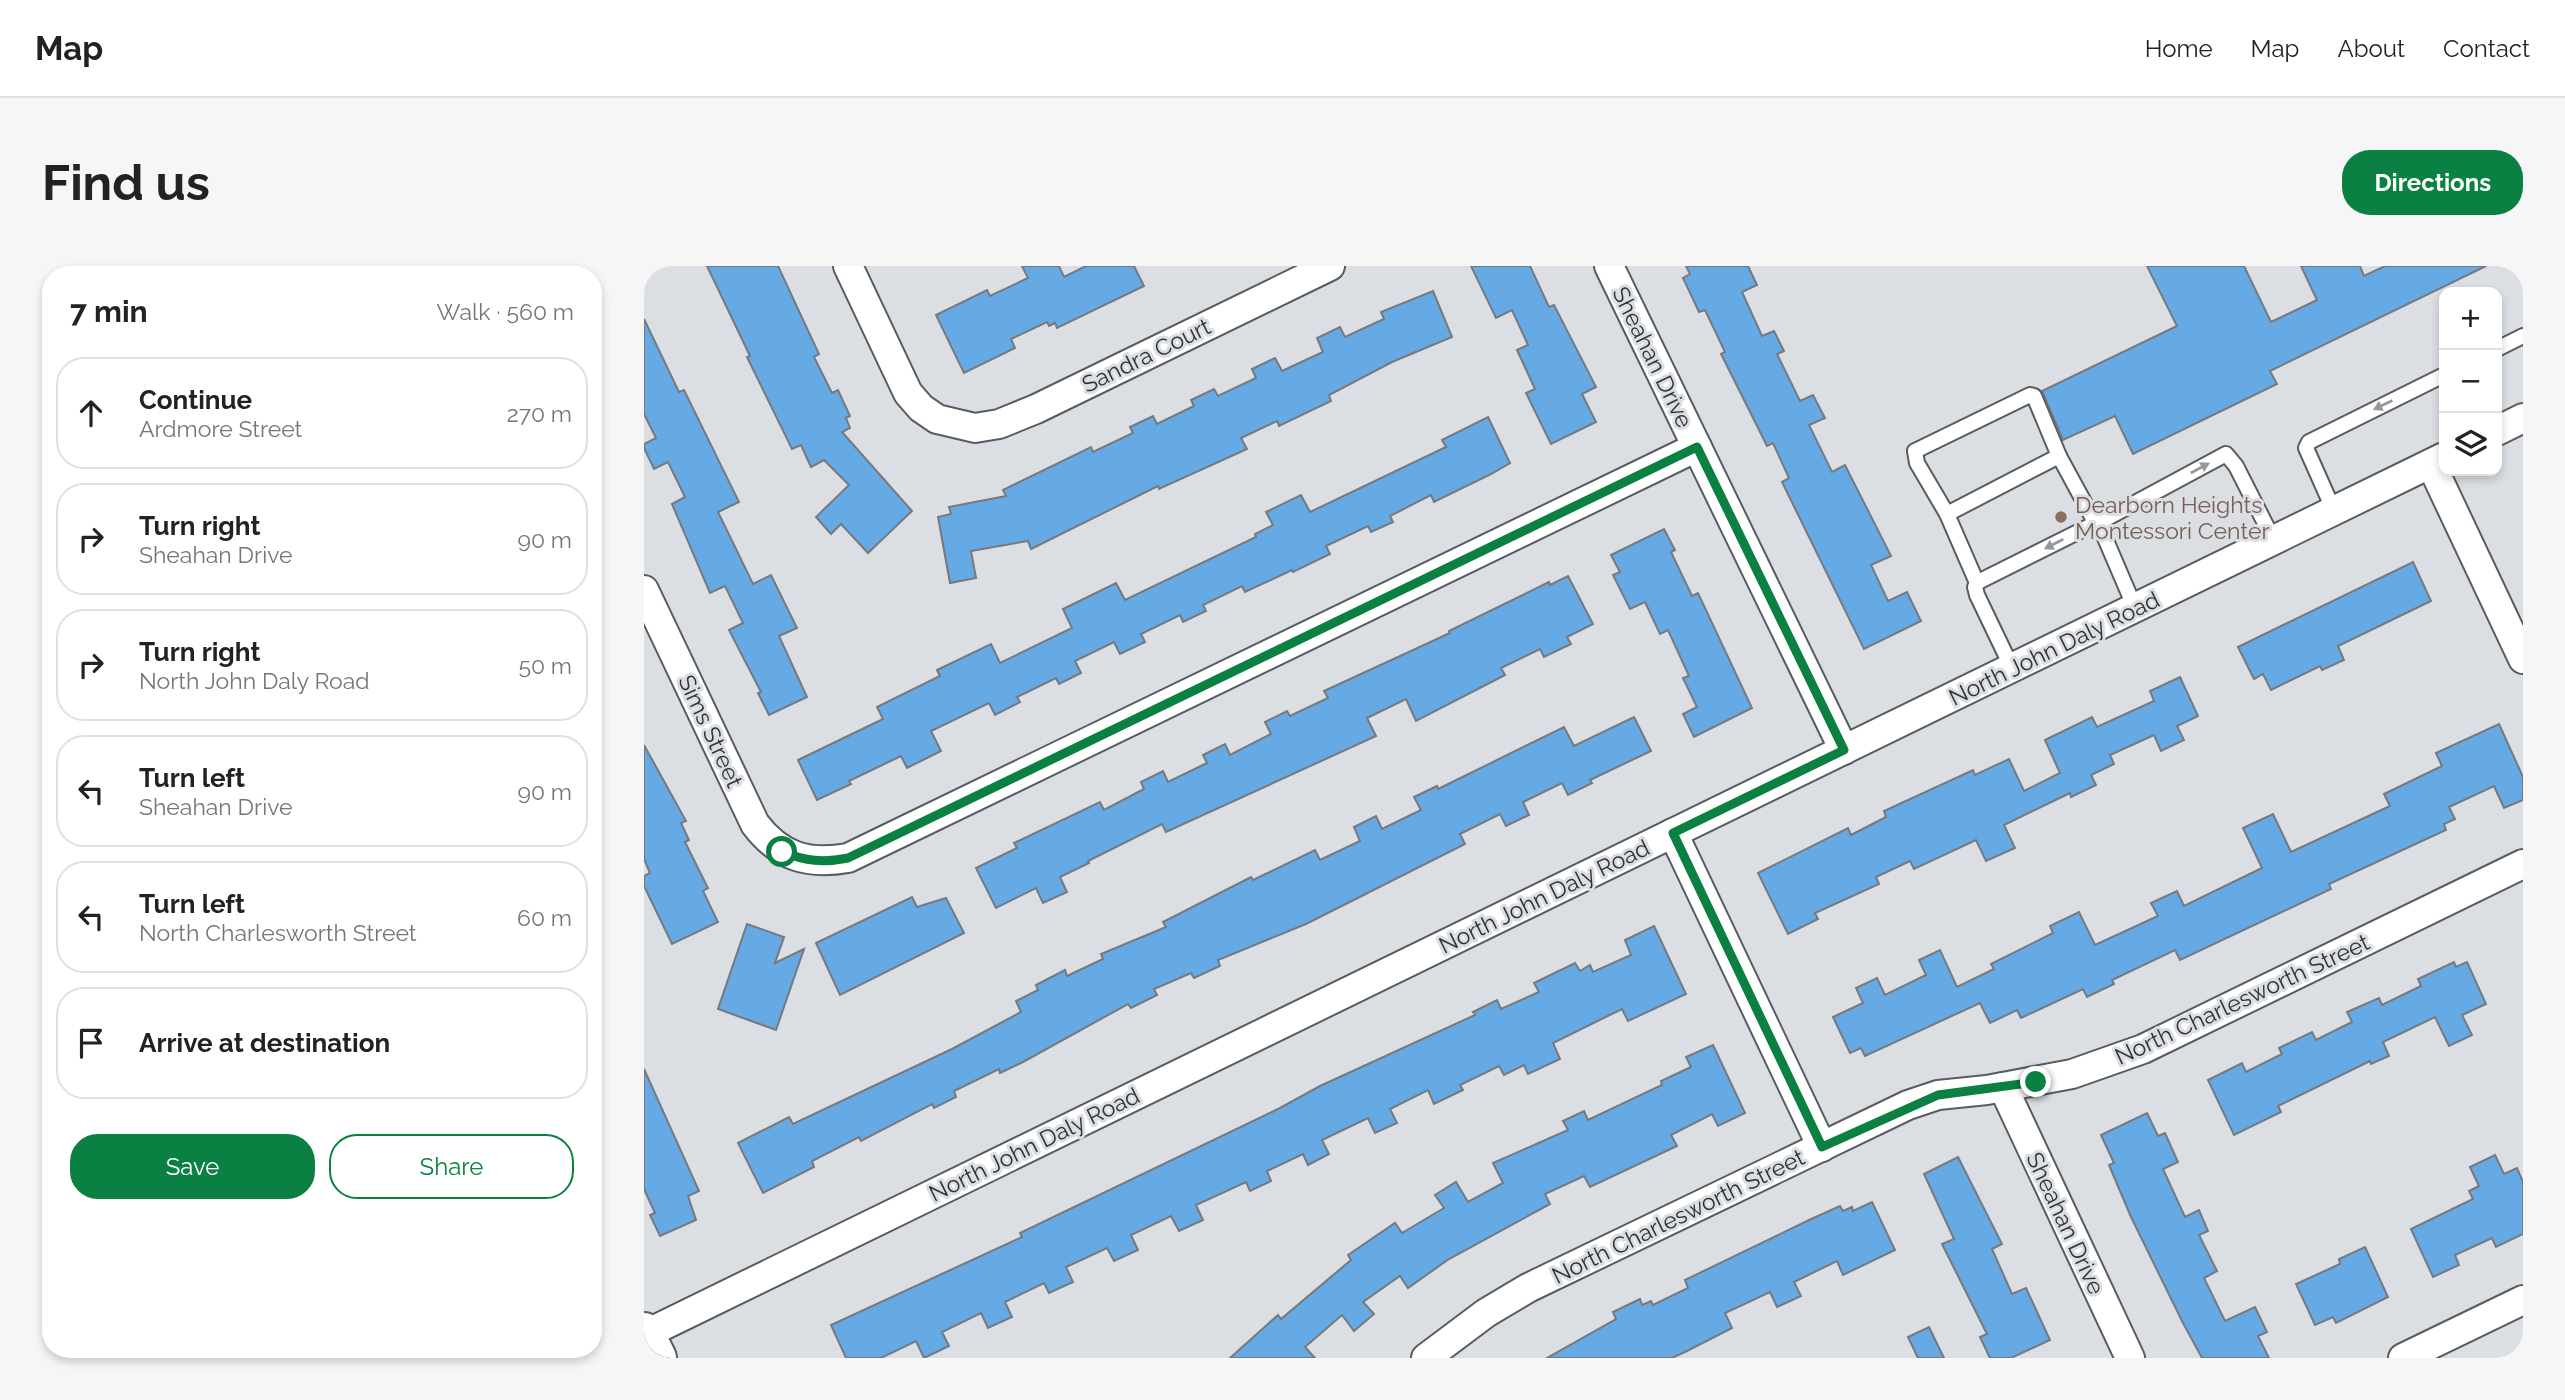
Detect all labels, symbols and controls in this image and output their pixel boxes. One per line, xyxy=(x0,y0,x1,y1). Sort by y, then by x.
text: Map xyxy=(35,29,103,68)
text: Home xyxy=(2145,34,2213,63)
text: Map xyxy=(2251,34,2299,63)
text: About xyxy=(2337,34,2405,63)
text: Contact xyxy=(2443,34,2530,63)
button: Directions xyxy=(2342,150,2523,215)
text: Find us xyxy=(42,154,210,211)
street label: Sheahan Drive xyxy=(1607,282,1699,432)
map controls xyxy=(2439,287,2502,476)
button: + xyxy=(2439,287,2502,350)
text: 7 min xyxy=(70,294,148,329)
text: Walk · 560 m xyxy=(437,298,574,325)
street label: Sandra Court xyxy=(1077,312,1215,398)
button: − xyxy=(2439,350,2502,413)
text: Continue xyxy=(139,385,252,415)
icon: ahead xyxy=(72,394,110,432)
text: 270 m xyxy=(507,400,572,427)
one-way arrow xyxy=(2373,400,2393,411)
button: layers xyxy=(2439,413,2502,476)
text: Ardmore Street xyxy=(139,415,302,442)
one-way arrow xyxy=(2190,463,2210,475)
place label: Dearborn Heights Montessori Center xyxy=(2075,491,2269,544)
marker: Dearborn Heights Montessori Center xyxy=(2053,509,2069,525)
text: Turn right xyxy=(139,511,260,541)
icon: right xyxy=(72,520,110,558)
text: 90 m xyxy=(517,526,572,553)
one-way arrow xyxy=(2044,538,2064,550)
text: Sheahan Drive xyxy=(139,541,293,568)
street label: North John Daly Road xyxy=(1944,585,2164,711)
text: Turn right xyxy=(139,637,260,667)
icon: right xyxy=(72,646,110,684)
text: 50 m xyxy=(518,652,572,679)
text: North John Daly Road xyxy=(139,667,370,694)
street label: Sims Street xyxy=(673,671,749,792)
text: Turn left xyxy=(139,763,245,793)
icon: left xyxy=(72,772,110,810)
text: 90 m xyxy=(517,778,572,805)
text: Sheahan Drive xyxy=(139,793,293,820)
street label: North John Daly Road xyxy=(1434,833,1654,959)
route start xyxy=(766,836,797,867)
text: Turn left xyxy=(139,889,245,919)
icon: left xyxy=(72,898,110,936)
text: 60 m xyxy=(517,904,572,931)
text: North Charlesworth Street xyxy=(139,919,417,946)
street label: North Charlesworth Street xyxy=(2111,928,2374,1070)
icon: arrive xyxy=(72,1024,110,1062)
text: Arrive at destination xyxy=(139,1028,390,1058)
route end xyxy=(2020,1066,2051,1097)
street label: North John Daly Road xyxy=(924,1081,1144,1207)
button: Save xyxy=(70,1134,315,1199)
button: Share xyxy=(329,1134,574,1199)
street label: North Charlesworth Street xyxy=(1547,1143,1809,1289)
street label: Sheahan Drive xyxy=(2021,1148,2111,1298)

